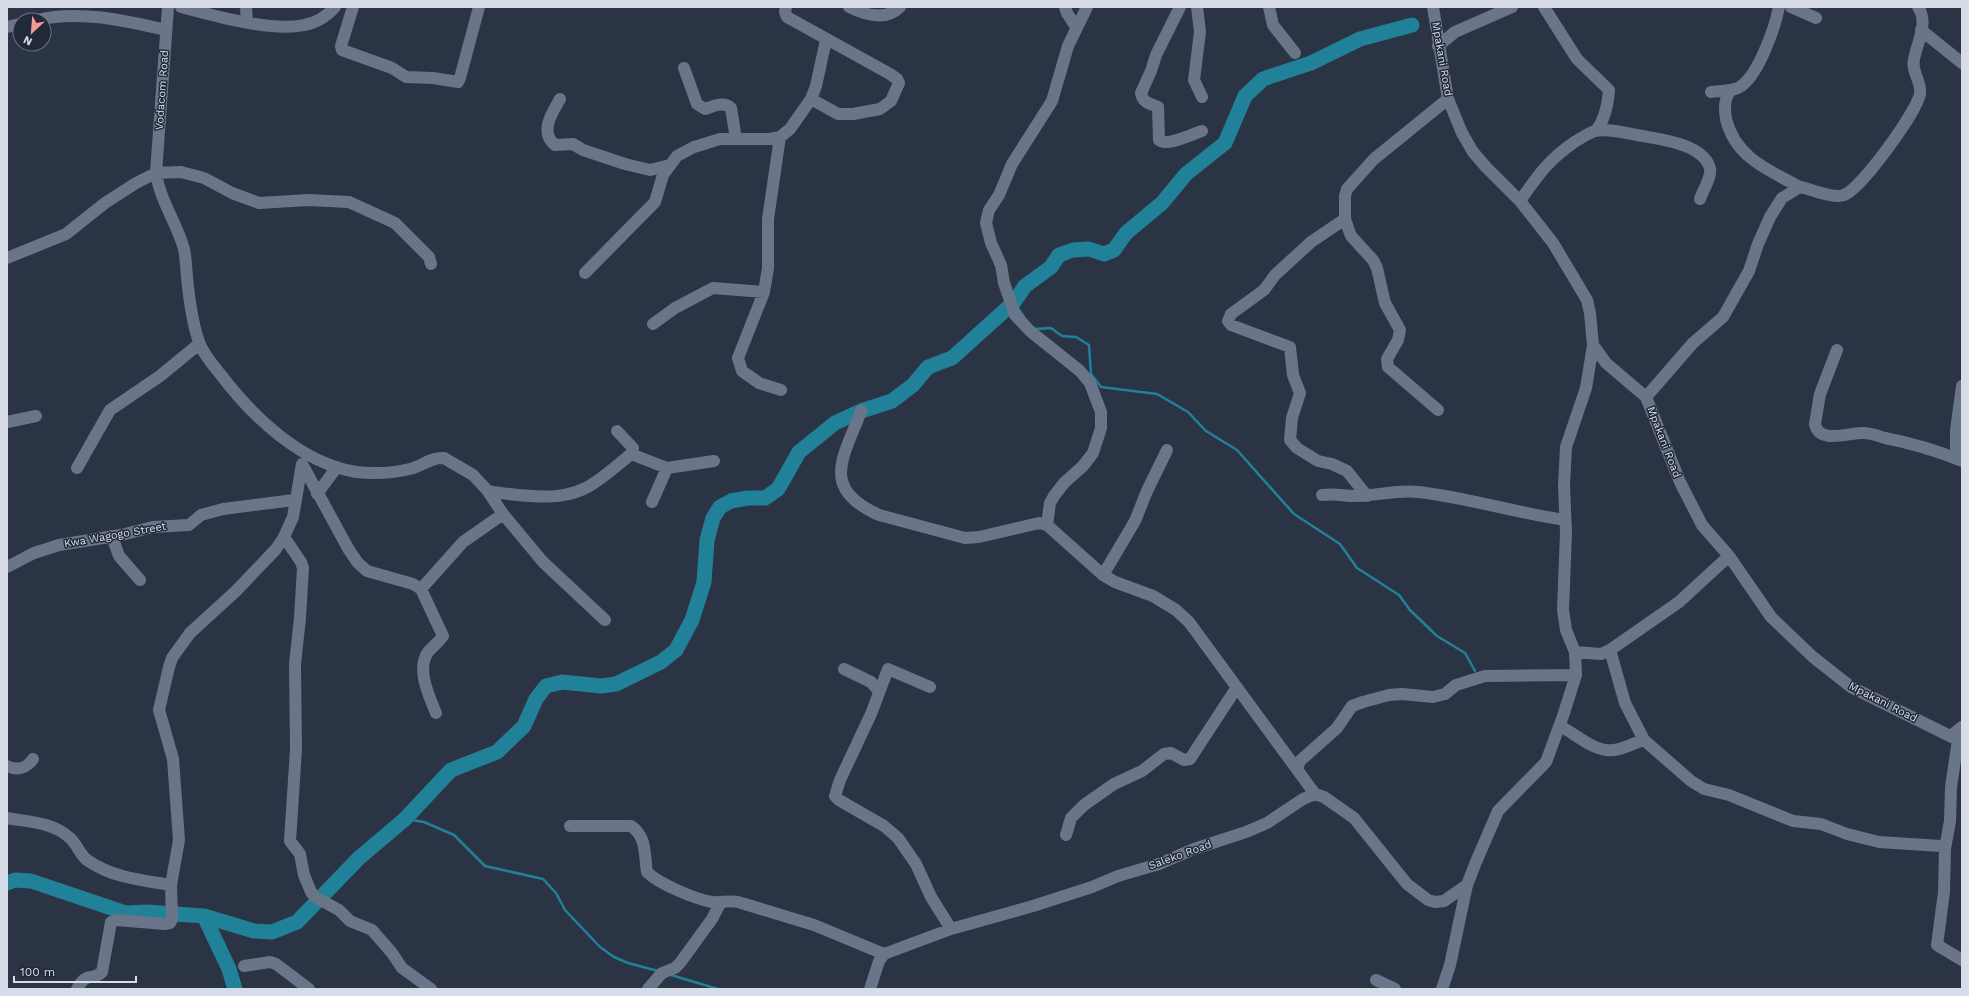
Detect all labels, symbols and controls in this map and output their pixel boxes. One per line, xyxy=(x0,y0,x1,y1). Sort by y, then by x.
north arrow xyxy=(12,12,52,52)
street label: Mpakani Road xyxy=(1429,21,1455,97)
text: N xyxy=(21,33,34,48)
street label: Vodacom Road xyxy=(153,50,171,130)
street label: Mpakani Road xyxy=(1644,405,1684,479)
street label: Kwa Wagogo Street xyxy=(63,520,167,550)
street label: Mpakani Road xyxy=(1847,679,1919,725)
street label: Saleko Road xyxy=(1147,838,1213,872)
scale bar xyxy=(14,958,136,984)
text: 100 m xyxy=(20,965,55,979)

